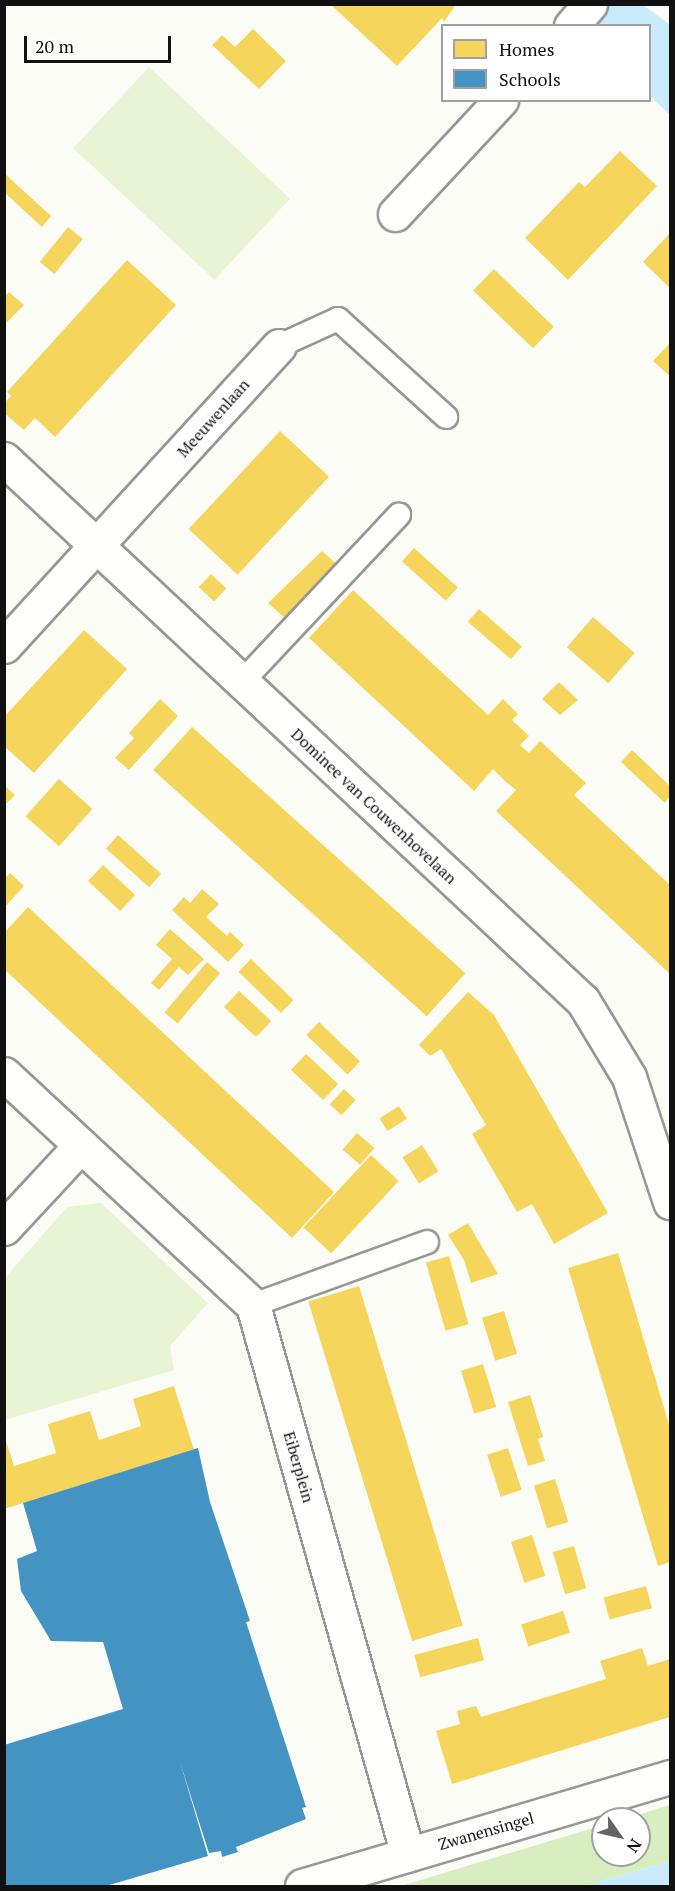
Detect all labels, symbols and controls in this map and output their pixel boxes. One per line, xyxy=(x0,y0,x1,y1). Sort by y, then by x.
scale bar xyxy=(27,24,174,62)
legend xyxy=(441,24,651,102)
text: 20 m xyxy=(35,34,74,58)
text: Homes xyxy=(499,37,554,61)
text: Schools xyxy=(499,67,561,91)
street label: Meeuwenlaan xyxy=(173,375,253,461)
street label: Dominee van Couwenhovelaan xyxy=(287,724,461,888)
street label: Eiberplein xyxy=(280,1429,318,1505)
north arrow xyxy=(591,1807,651,1867)
street label: Zwanensingel xyxy=(436,1808,536,1854)
text: N xyxy=(622,1835,647,1857)

